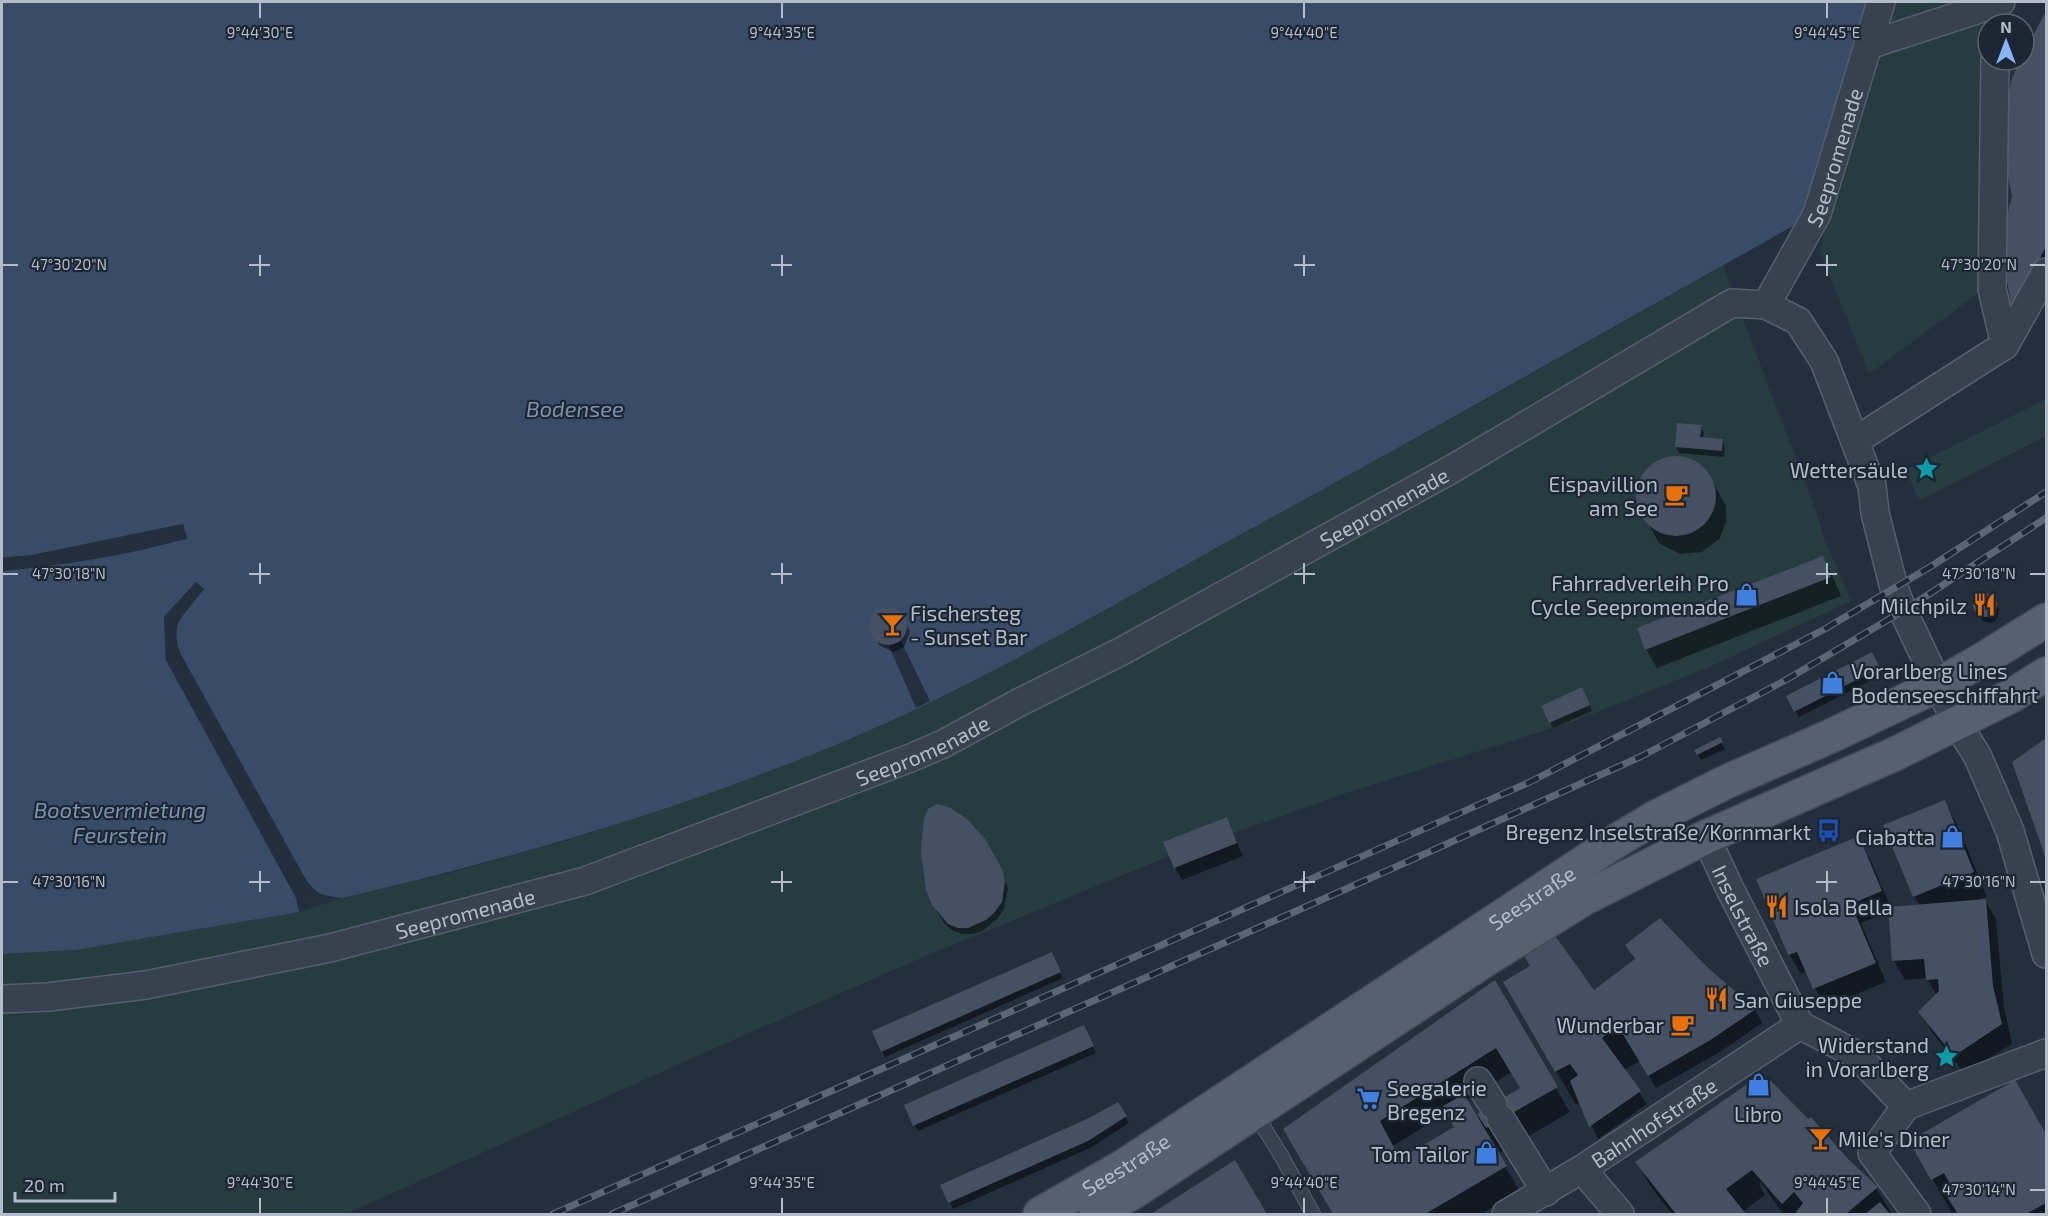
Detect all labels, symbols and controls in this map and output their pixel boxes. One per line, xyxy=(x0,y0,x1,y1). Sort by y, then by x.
north arrow xyxy=(1976,12,2036,72)
text: N xyxy=(2000,17,2012,36)
text: 9°44'30"E xyxy=(227,23,293,41)
text: 9°44'35"E xyxy=(749,23,815,41)
text: 9°44'40"E xyxy=(1270,23,1338,41)
text: 9°44'45"E xyxy=(1794,23,1860,41)
street label: Seepromenade xyxy=(1800,85,1867,231)
text: 47°30'20"N xyxy=(31,255,107,273)
text: 47°30'20"N xyxy=(1941,255,2017,273)
water label: Bodensee xyxy=(526,395,624,421)
place icon: Wettersäule xyxy=(1913,456,1939,482)
place label: Wettersäule xyxy=(1790,457,1908,482)
street label: Seepromenade xyxy=(1315,461,1452,552)
place label: Eispavillion am See xyxy=(1549,471,1658,520)
cafe icon: Eispavillion am See xyxy=(1663,482,1689,508)
text: 47°30'18"N xyxy=(32,564,106,582)
text: 47°30'18"N xyxy=(1942,564,2016,582)
place label: Fahrradverleih Pro Cycle Seepromenade xyxy=(1530,570,1729,619)
shop icon: Fahrradverleih Pro Cycle Seepromenade xyxy=(1734,581,1760,607)
restaurant icon: Milchpilz xyxy=(1972,592,1998,618)
place label: Milchpilz xyxy=(1880,593,1967,618)
place label: Fischersteg - Sunset Bar xyxy=(910,600,1028,649)
bar icon: Fischersteg - Sunset Bar xyxy=(879,611,905,637)
place label: Vorarlberg Lines Bodenseeschiffahrt xyxy=(1851,658,2038,707)
shop icon: Vorarlberg Lines Bodenseeschiffahrt xyxy=(1820,669,1846,695)
street label: Seepromenade xyxy=(852,709,993,790)
water label: Bootsvermietung Feurstein xyxy=(34,796,206,847)
bus stop icon: Bregenz Inselstraße/Kornmarkt xyxy=(1816,818,1842,844)
place label: Bregenz Inselstraße/Kornmarkt xyxy=(1506,819,1811,844)
shop icon: Ciabatta xyxy=(1940,823,1966,849)
place label: Ciabatta xyxy=(1855,824,1935,849)
street label: Seestraße xyxy=(1483,859,1579,934)
street label: Inselstraße xyxy=(1708,861,1780,970)
text: 47°30'16"N xyxy=(32,872,106,890)
text: 47°30'16"N xyxy=(1942,872,2016,890)
street label: Seepromenade xyxy=(392,882,537,943)
restaurant icon: Isola Bella xyxy=(1763,893,1789,919)
place label: Isola Bella xyxy=(1794,894,1893,919)
restaurant icon: San Giuseppe xyxy=(1703,986,1729,1012)
place label: San Giuseppe xyxy=(1734,987,1862,1012)
cafe icon: Wunderbar xyxy=(1669,1011,1695,1037)
place label: Wunderbar xyxy=(1557,1012,1665,1037)
place label: Widerstand in Vorarlberg xyxy=(1806,1032,1929,1081)
place icon: Widerstand in Vorarlberg xyxy=(1934,1043,1960,1069)
street label: Bahnhofstraße xyxy=(1586,1071,1721,1172)
shop icon: Libro xyxy=(1745,1072,1771,1098)
place label: Seegalerie Bregenz xyxy=(1387,1075,1487,1124)
supermarket icon: Seegalerie Bregenz xyxy=(1356,1086,1382,1112)
place label: Libro xyxy=(1734,1101,1782,1126)
bar icon: Mile's Diner xyxy=(1807,1125,1833,1151)
place label: Mile's Diner xyxy=(1838,1126,1950,1151)
street label: Seestraße xyxy=(1077,1127,1174,1200)
shop icon: Tom Tailor xyxy=(1474,1140,1500,1166)
place label: Tom Tailor xyxy=(1371,1141,1470,1166)
scale bar xyxy=(15,1165,116,1203)
text: 9°44'30"E xyxy=(227,1173,293,1191)
text: 9°44'35"E xyxy=(749,1173,815,1191)
text: 9°44'40"E xyxy=(1270,1173,1338,1191)
text: 9°44'45"E xyxy=(1794,1173,1860,1191)
text: 20 m xyxy=(24,1174,65,1196)
text: 47°30'14"N xyxy=(1942,1180,2016,1198)

